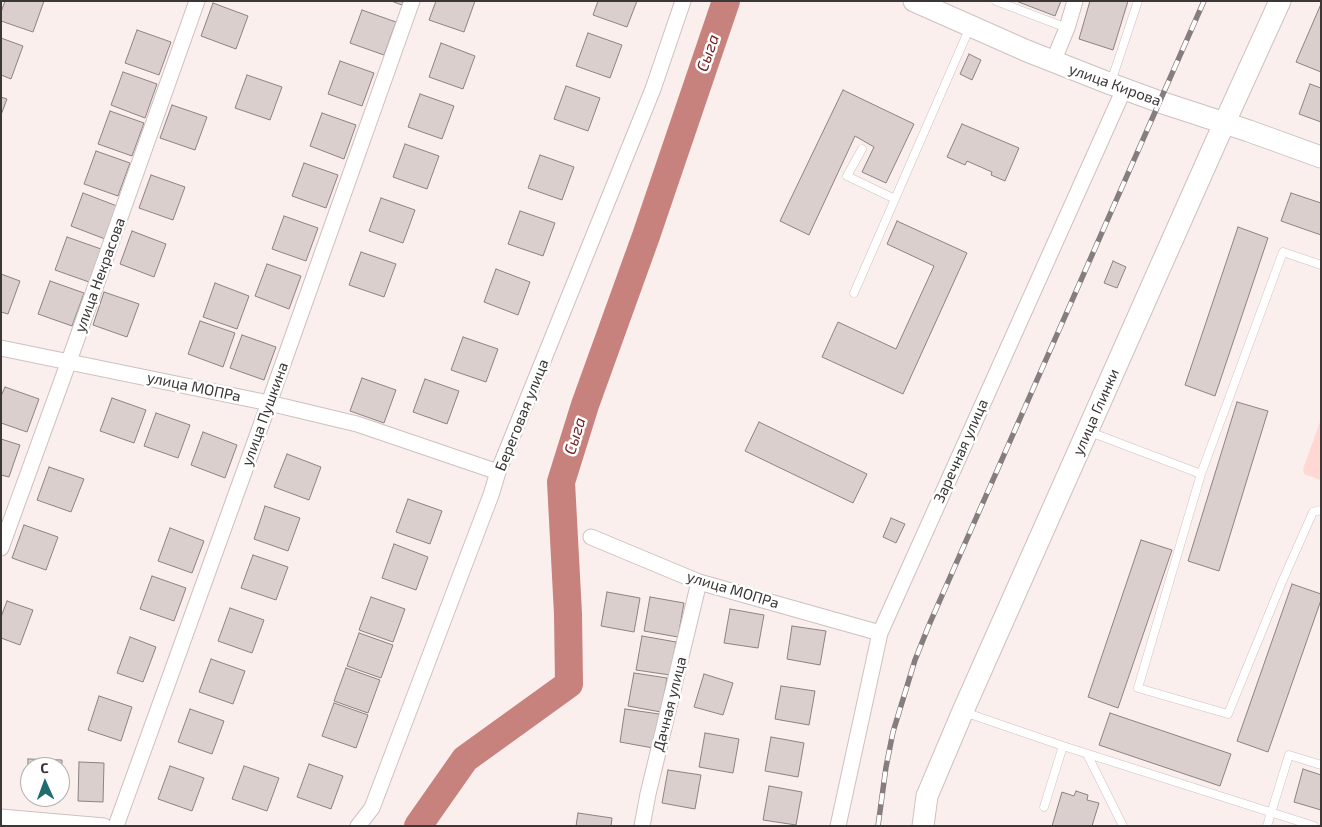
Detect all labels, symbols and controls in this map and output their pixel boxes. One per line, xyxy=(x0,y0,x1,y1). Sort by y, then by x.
water label: Сыга xyxy=(693,32,723,74)
street label: улица Кирова xyxy=(1066,60,1164,110)
street label: улица Некрасова xyxy=(71,215,129,335)
street label: Береговая улица xyxy=(491,356,553,474)
street label: улица Пушкина xyxy=(238,360,292,468)
street label: улица Глинки xyxy=(1069,366,1123,458)
street label: улица МОПРа xyxy=(145,368,243,406)
street label: Заречная улица xyxy=(930,396,992,506)
water label: Сыга xyxy=(560,415,590,457)
street label: улица МОПРа xyxy=(685,567,781,613)
street label: Дачная улица xyxy=(650,655,690,753)
north arrow xyxy=(20,757,70,807)
text: С xyxy=(40,759,49,776)

